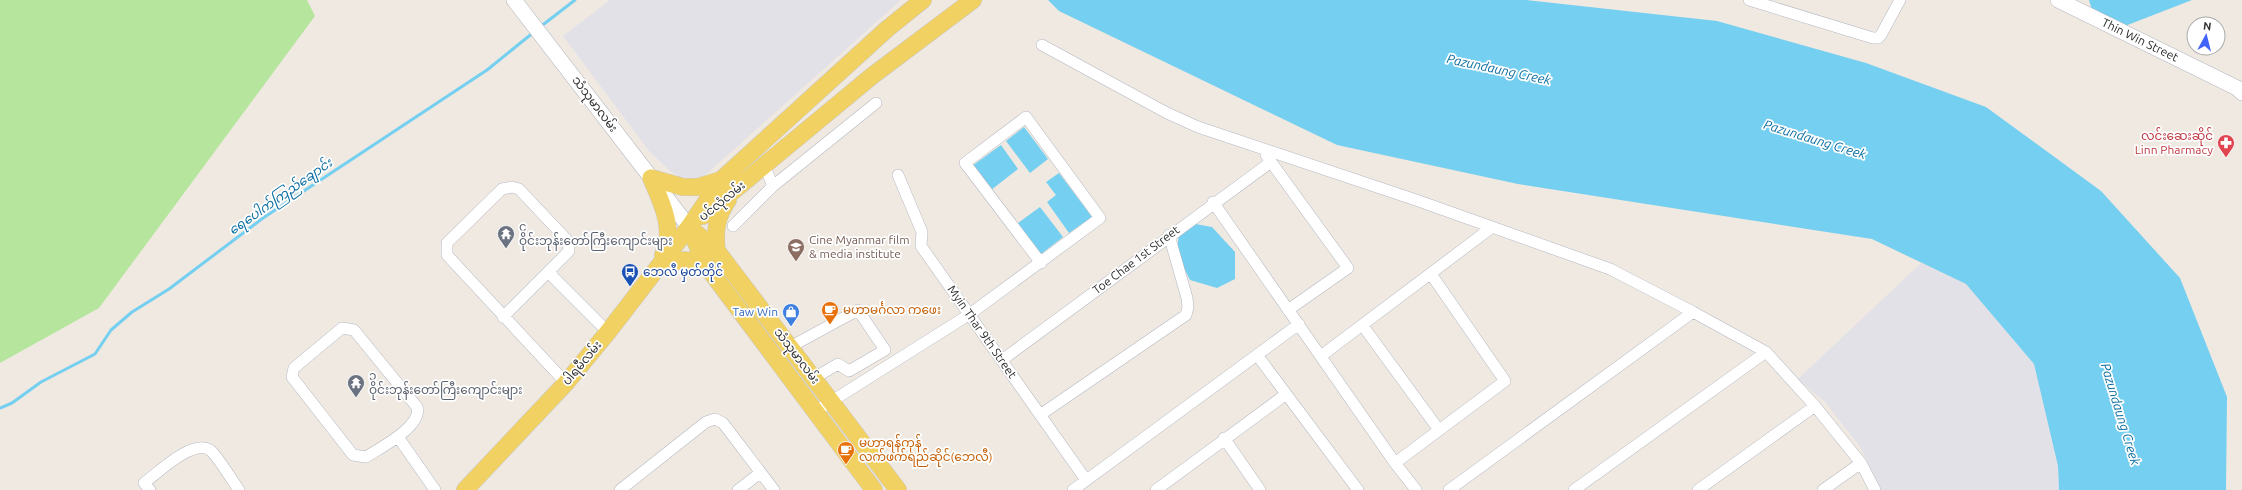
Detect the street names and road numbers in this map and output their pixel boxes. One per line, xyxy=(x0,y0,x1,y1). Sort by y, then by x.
street label: Thin Win Street xyxy=(2100,15,2181,64)
street label: သံသုမာလမ်း xyxy=(567,72,622,137)
street label: ပင်လုံလမ်း xyxy=(695,177,750,226)
street label: Toe Chae 1st Street xyxy=(1090,223,1182,296)
street label: Myin Thar 9th Street xyxy=(945,283,1020,381)
street label: သံသုမာလမ်း xyxy=(769,324,824,389)
street label: ပါရမီလမ်း xyxy=(558,337,607,390)

